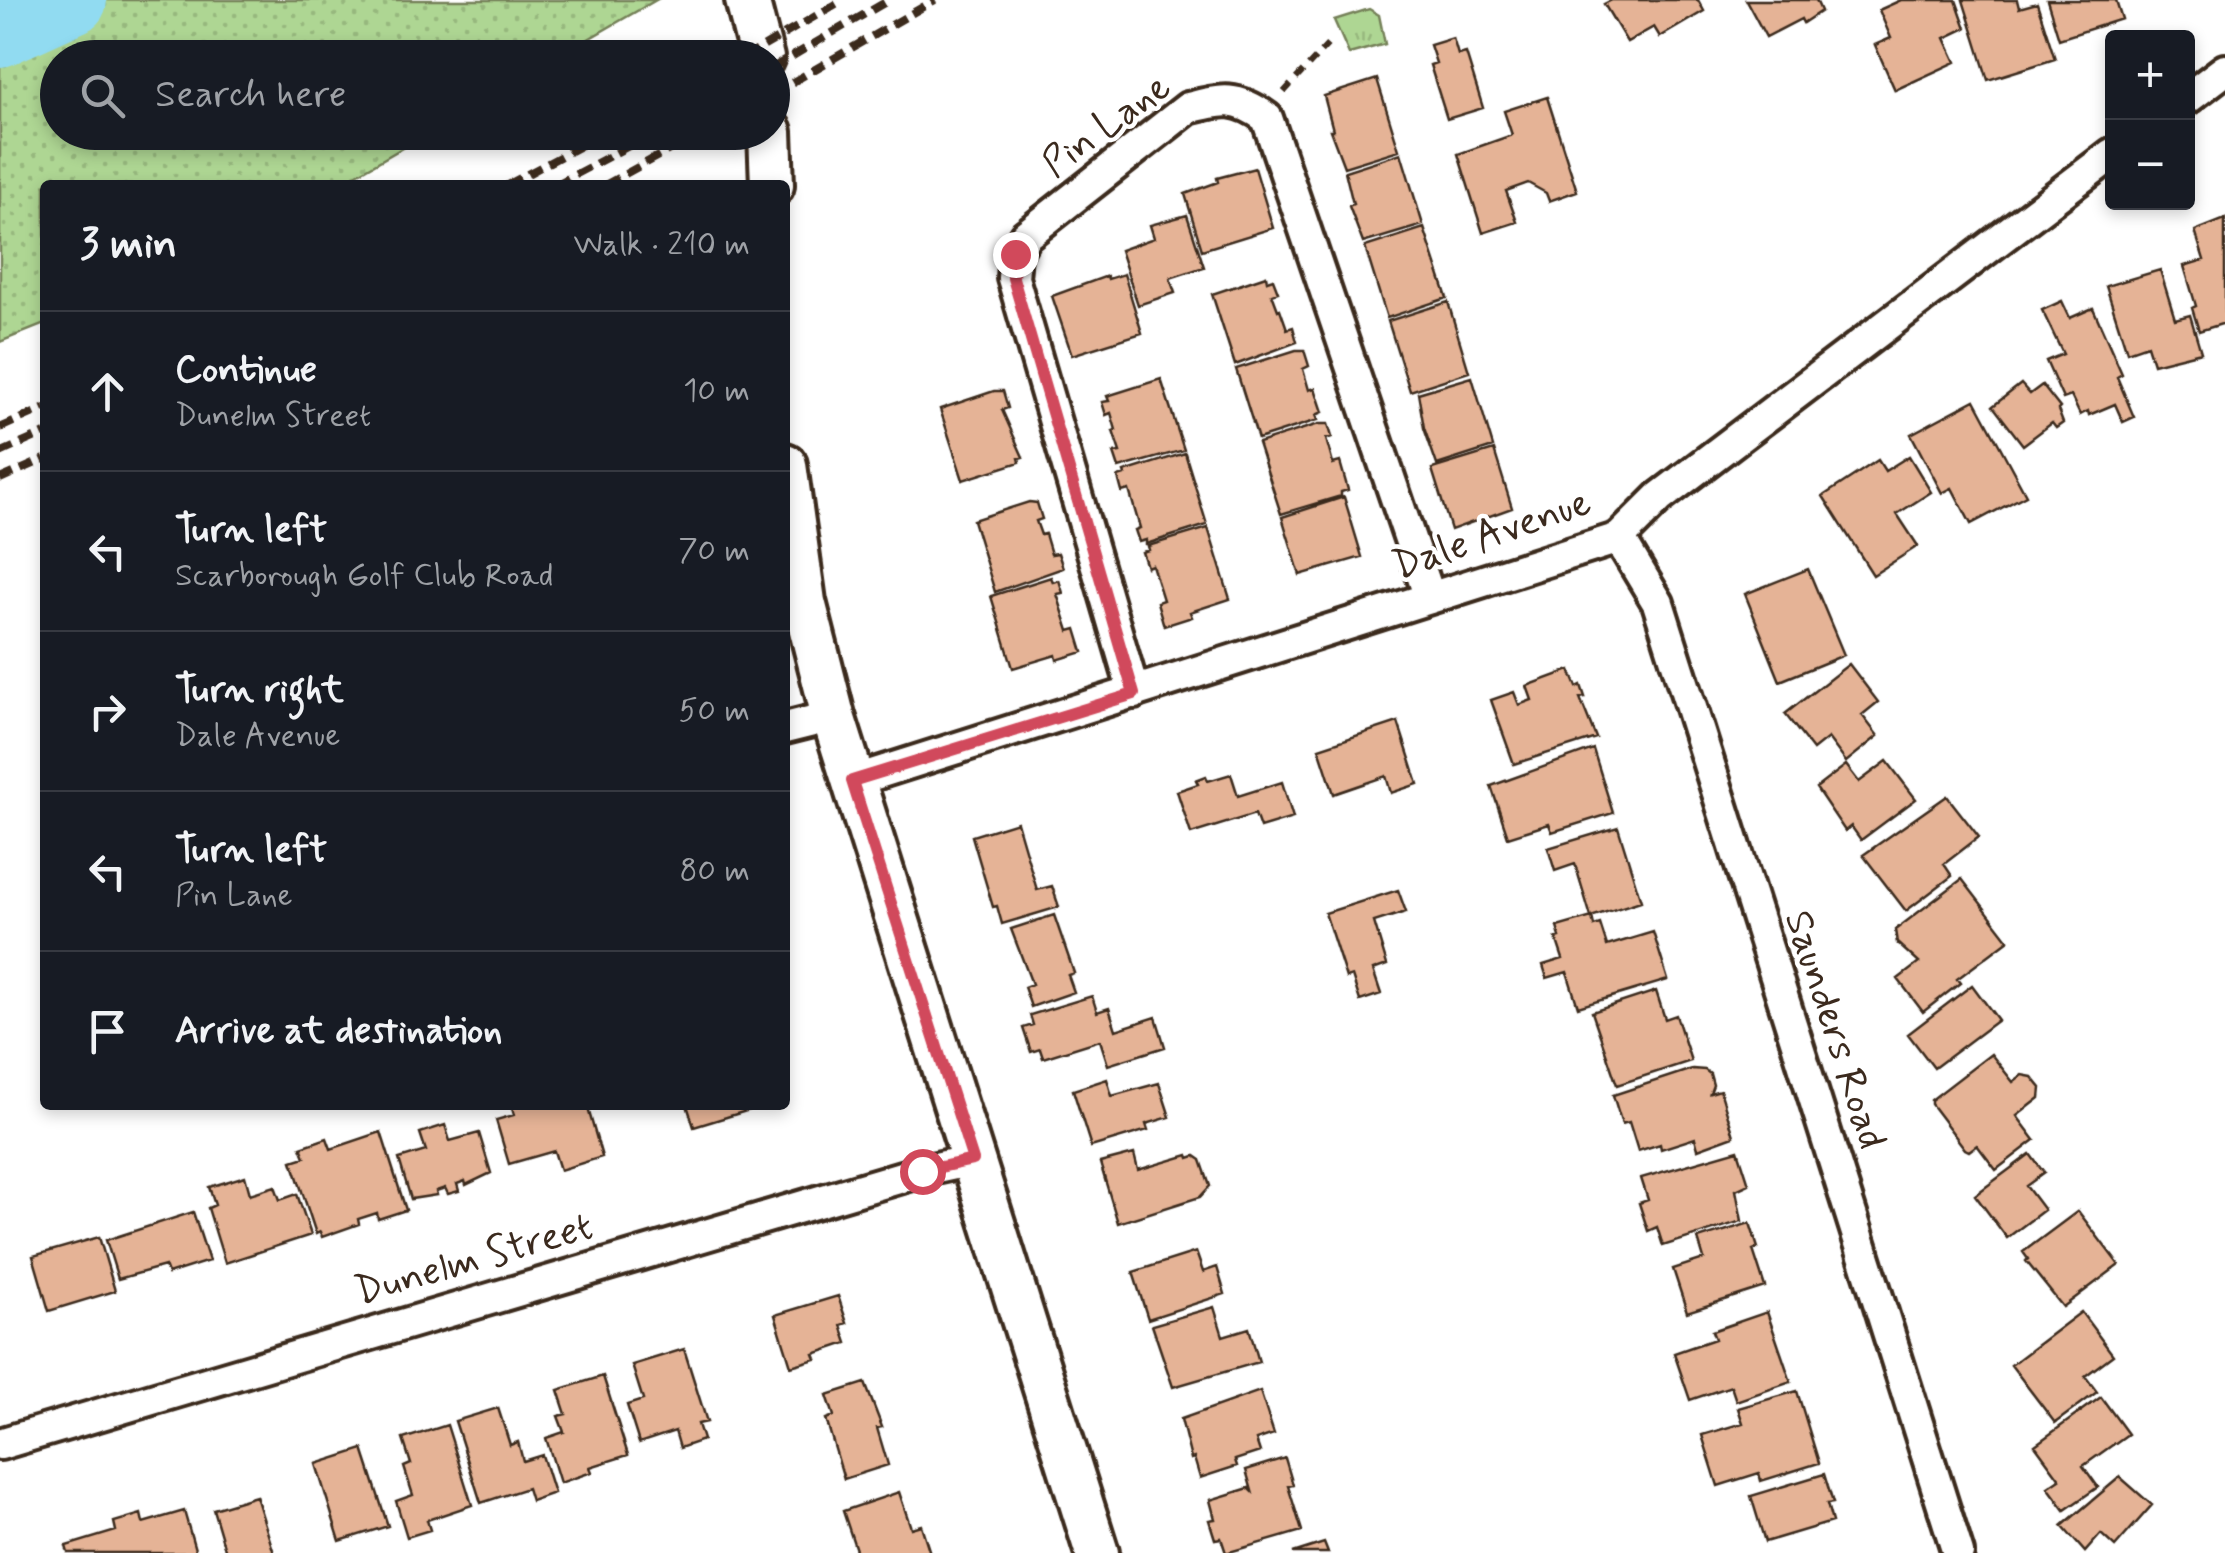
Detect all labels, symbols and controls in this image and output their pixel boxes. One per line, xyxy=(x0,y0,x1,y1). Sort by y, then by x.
map controls xyxy=(2105,30,2195,210)
button: + xyxy=(2105,30,2195,120)
search box xyxy=(40,40,790,150)
street label: Pin Lane xyxy=(1032,62,1182,190)
icon: search xyxy=(75,68,130,123)
text: Search here xyxy=(155,71,346,120)
button: − xyxy=(2105,120,2195,210)
text: 3 min xyxy=(80,218,177,273)
text: Walk · 210 m xyxy=(573,224,750,266)
route end xyxy=(993,232,1039,278)
text: Continue xyxy=(175,346,317,395)
icon: ahead xyxy=(80,364,135,419)
text: 10 m xyxy=(683,370,750,412)
text: Dunelm Street xyxy=(175,395,371,437)
street label: Dale Avenue xyxy=(1386,477,1598,593)
text: Turn left xyxy=(175,506,327,555)
icon: left xyxy=(80,524,135,579)
text: 70 m xyxy=(678,530,750,572)
text: Scarborough Golf Club Road xyxy=(175,555,554,597)
text: Turn right xyxy=(175,666,344,715)
icon: right xyxy=(80,684,135,739)
text: 50 m xyxy=(678,690,750,732)
text: Dale Avenue xyxy=(175,715,340,757)
text: Turn left xyxy=(175,826,327,875)
icon: left xyxy=(80,844,135,899)
text: 80 m xyxy=(680,850,750,892)
text: Pin Lane xyxy=(175,875,293,917)
street label: Saunders Road xyxy=(1771,904,1897,1156)
icon: arrive xyxy=(80,1004,135,1059)
text: Arrive at destination xyxy=(175,1007,502,1056)
route start xyxy=(900,1149,946,1195)
street label: Dunelm Street xyxy=(349,1201,599,1319)

